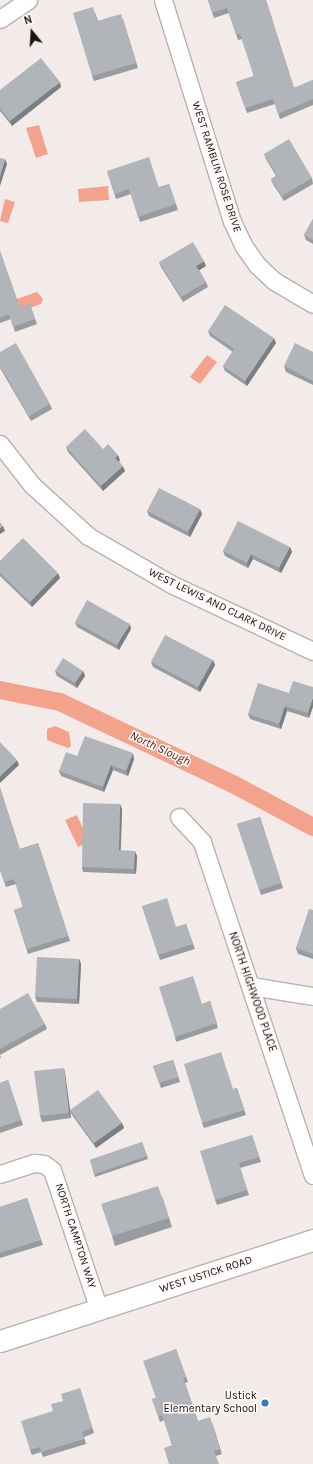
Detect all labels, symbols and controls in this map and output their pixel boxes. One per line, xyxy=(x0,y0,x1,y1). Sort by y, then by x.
north arrow xyxy=(12,12,52,52)
text: N xyxy=(22,13,34,28)
street label: WEST RAMBLIN ROSE DRIVE xyxy=(189,100,243,234)
street label: WEST LEWIS AND CLARK DRIVE xyxy=(146,566,288,644)
water label: North Slough xyxy=(127,729,193,769)
street label: NORTH HIGHWOOD PLACE xyxy=(225,930,279,1054)
street label: NORTH CAMPTON WAY xyxy=(52,1182,98,1290)
street label: WEST USTICK ROAD xyxy=(158,1254,254,1296)
place label: Ustick Elementary School xyxy=(164,1390,257,1416)
marker: Ustick Elementary School xyxy=(260,1398,270,1408)

